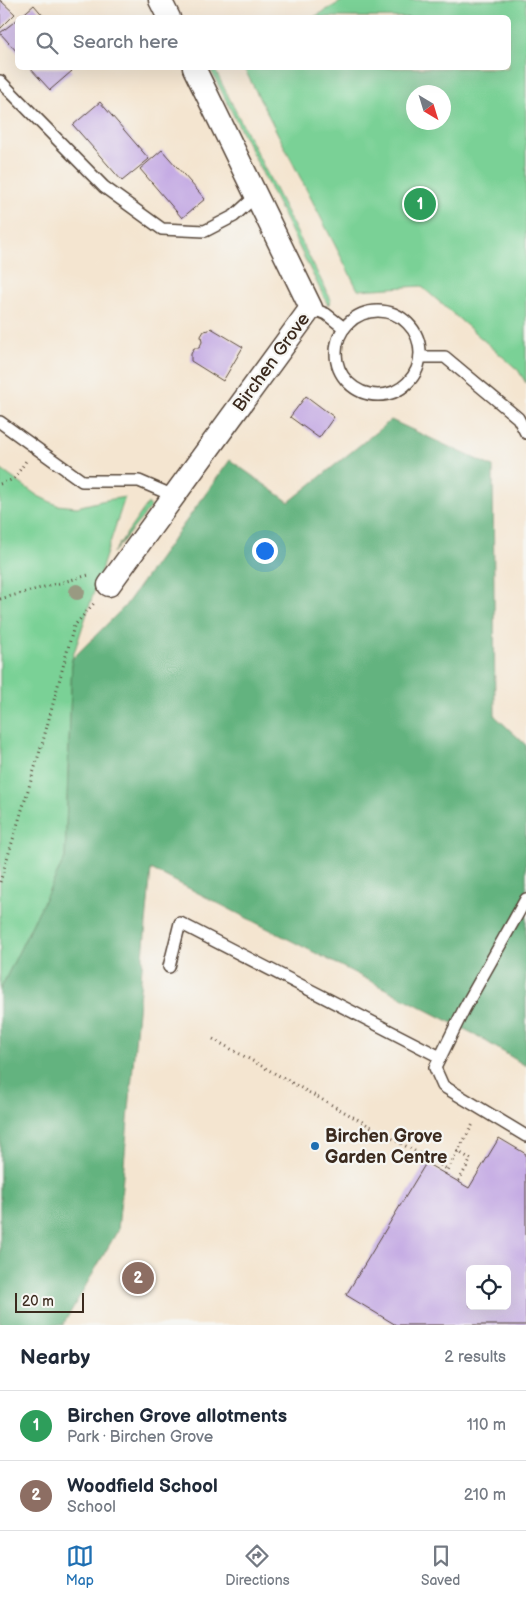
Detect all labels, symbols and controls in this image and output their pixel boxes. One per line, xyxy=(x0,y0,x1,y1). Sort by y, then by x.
search box xyxy=(15,15,511,70)
icon: search xyxy=(33,29,61,57)
text: Search here xyxy=(73,31,178,54)
north arrow xyxy=(406,85,451,130)
pin: 1 xyxy=(404,185,436,223)
street label: Birchen Grove xyxy=(229,309,314,416)
your location xyxy=(252,538,278,564)
place label: Birchen Grove Garden Centre xyxy=(325,1126,447,1168)
marker: Birchen Grove Garden Centre xyxy=(309,1140,321,1152)
pin: 2 xyxy=(122,1259,154,1297)
map controls xyxy=(466,1265,511,1310)
button: locate xyxy=(466,1265,511,1310)
scale bar xyxy=(15,1290,84,1313)
text: 20 m xyxy=(22,1293,54,1310)
text: Nearby xyxy=(20,1345,90,1370)
text: 2 results xyxy=(444,1348,506,1367)
text: Birchen Grove allotments xyxy=(67,1405,287,1428)
text: 1 xyxy=(33,1416,39,1435)
text: 110 m xyxy=(467,1416,506,1435)
text: Park · Birchen Grove xyxy=(67,1428,213,1447)
text: Woodfield School xyxy=(67,1475,218,1498)
text: 2 xyxy=(31,1486,41,1505)
text: 210 m xyxy=(464,1486,506,1505)
text: School xyxy=(67,1498,116,1517)
tab: Map xyxy=(66,1542,94,1589)
tab: Directions xyxy=(225,1542,290,1589)
tab: Saved xyxy=(421,1542,460,1589)

